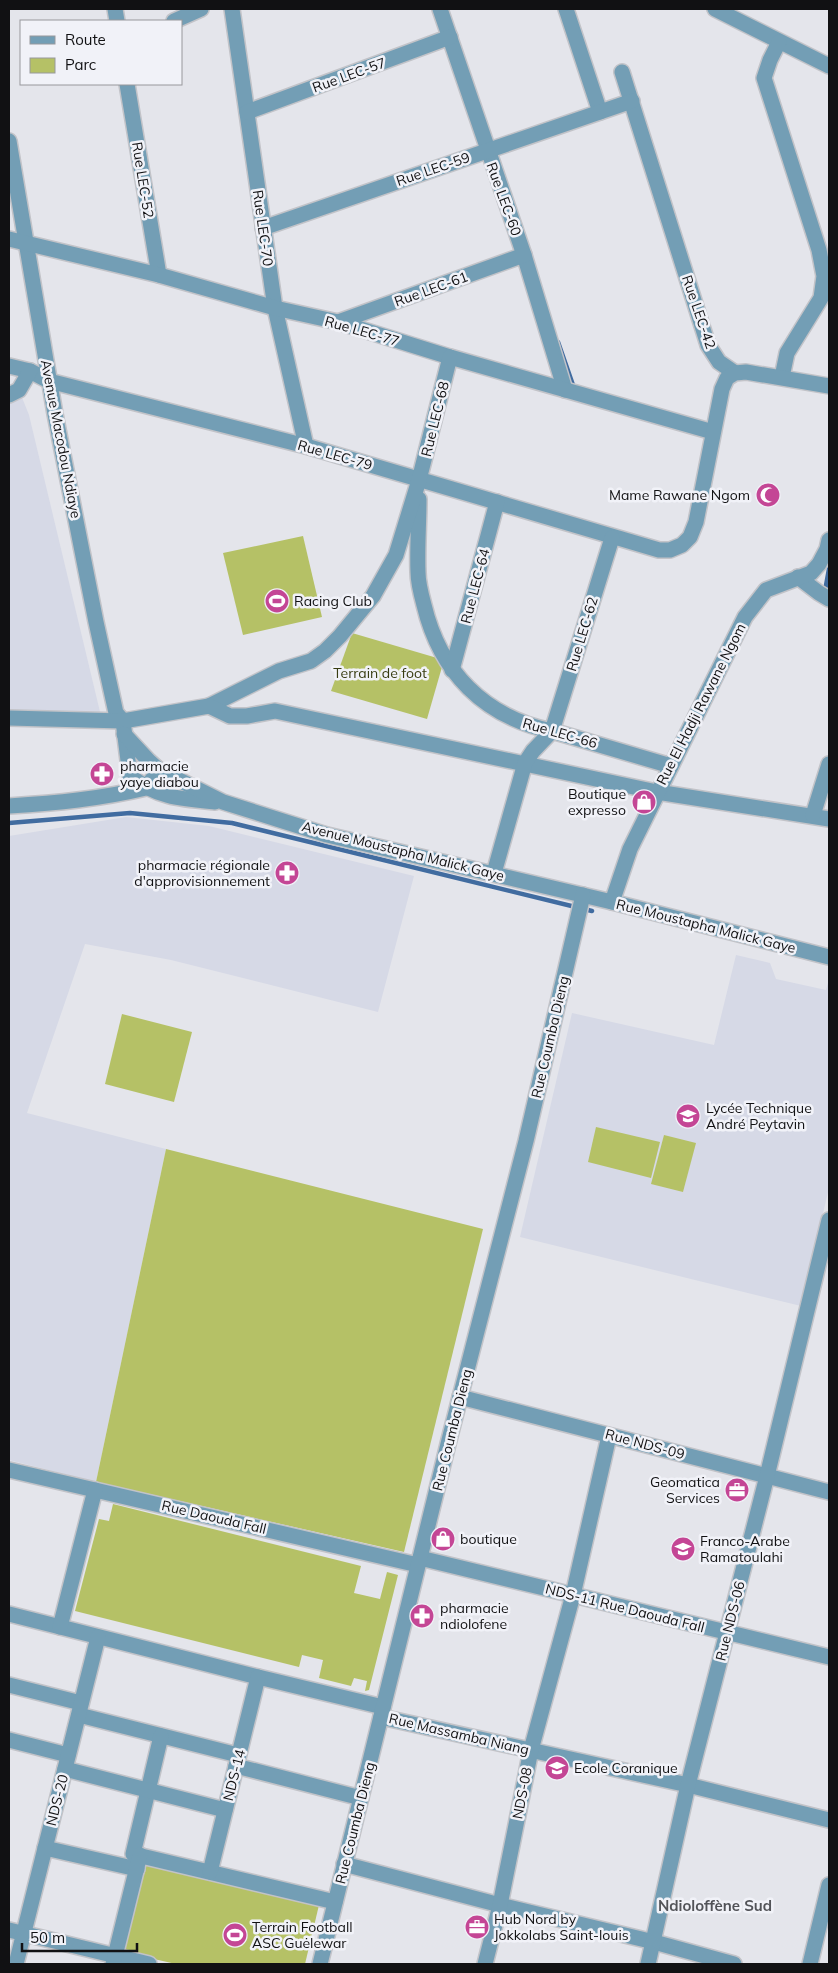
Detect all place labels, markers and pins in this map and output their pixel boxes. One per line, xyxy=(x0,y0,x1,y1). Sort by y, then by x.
mosque icon: Mame Rawane Ngom xyxy=(755,482,781,508)
place label: Mame Rawane Ngom xyxy=(609,486,750,504)
sports icon: Racing Club xyxy=(264,588,290,614)
place label: Racing Club xyxy=(294,592,372,610)
place label: pharmacie yaye diabou xyxy=(120,757,199,791)
pharmacy icon: pharmacie yaye diabou xyxy=(89,761,115,787)
place label: Boutique expresso xyxy=(568,785,626,819)
shop icon: Boutique expresso xyxy=(631,789,657,815)
place label: pharmacie régionale d'approvisionnement xyxy=(134,856,270,890)
pharmacy icon: pharmacie régionale d'approvisionnement xyxy=(274,860,300,886)
place label: Lycée Technique André Peytavin xyxy=(706,1099,812,1133)
school or university icon: Lycée Technique André Peytavin xyxy=(675,1103,701,1129)
place label: Geomatica Services xyxy=(650,1473,720,1507)
office icon: Geomatica Services xyxy=(724,1477,750,1503)
shop icon: boutique xyxy=(430,1526,456,1552)
place label: boutique xyxy=(460,1530,517,1548)
place label: Franco-Arabe Ramatoulahi xyxy=(700,1532,790,1566)
school or university icon: Franco-Arabe Ramatoulahi xyxy=(670,1536,696,1562)
place label: pharmacie ndiolofene xyxy=(440,1599,509,1633)
pharmacy icon: pharmacie ndiolofene xyxy=(409,1603,435,1629)
school or university icon: Ecole Coranique xyxy=(544,1755,570,1781)
place label: Ecole Coranique xyxy=(574,1759,678,1777)
place label: Hub Nord by Jokkolabs Saint-louis xyxy=(494,1910,629,1944)
office icon: Hub Nord by Jokkolabs Saint-louis xyxy=(464,1914,490,1940)
place label: Terrain Football ASC Guėlewar xyxy=(252,1918,353,1952)
sports icon: Terrain Football ASC Guėlewar xyxy=(222,1922,248,1948)

